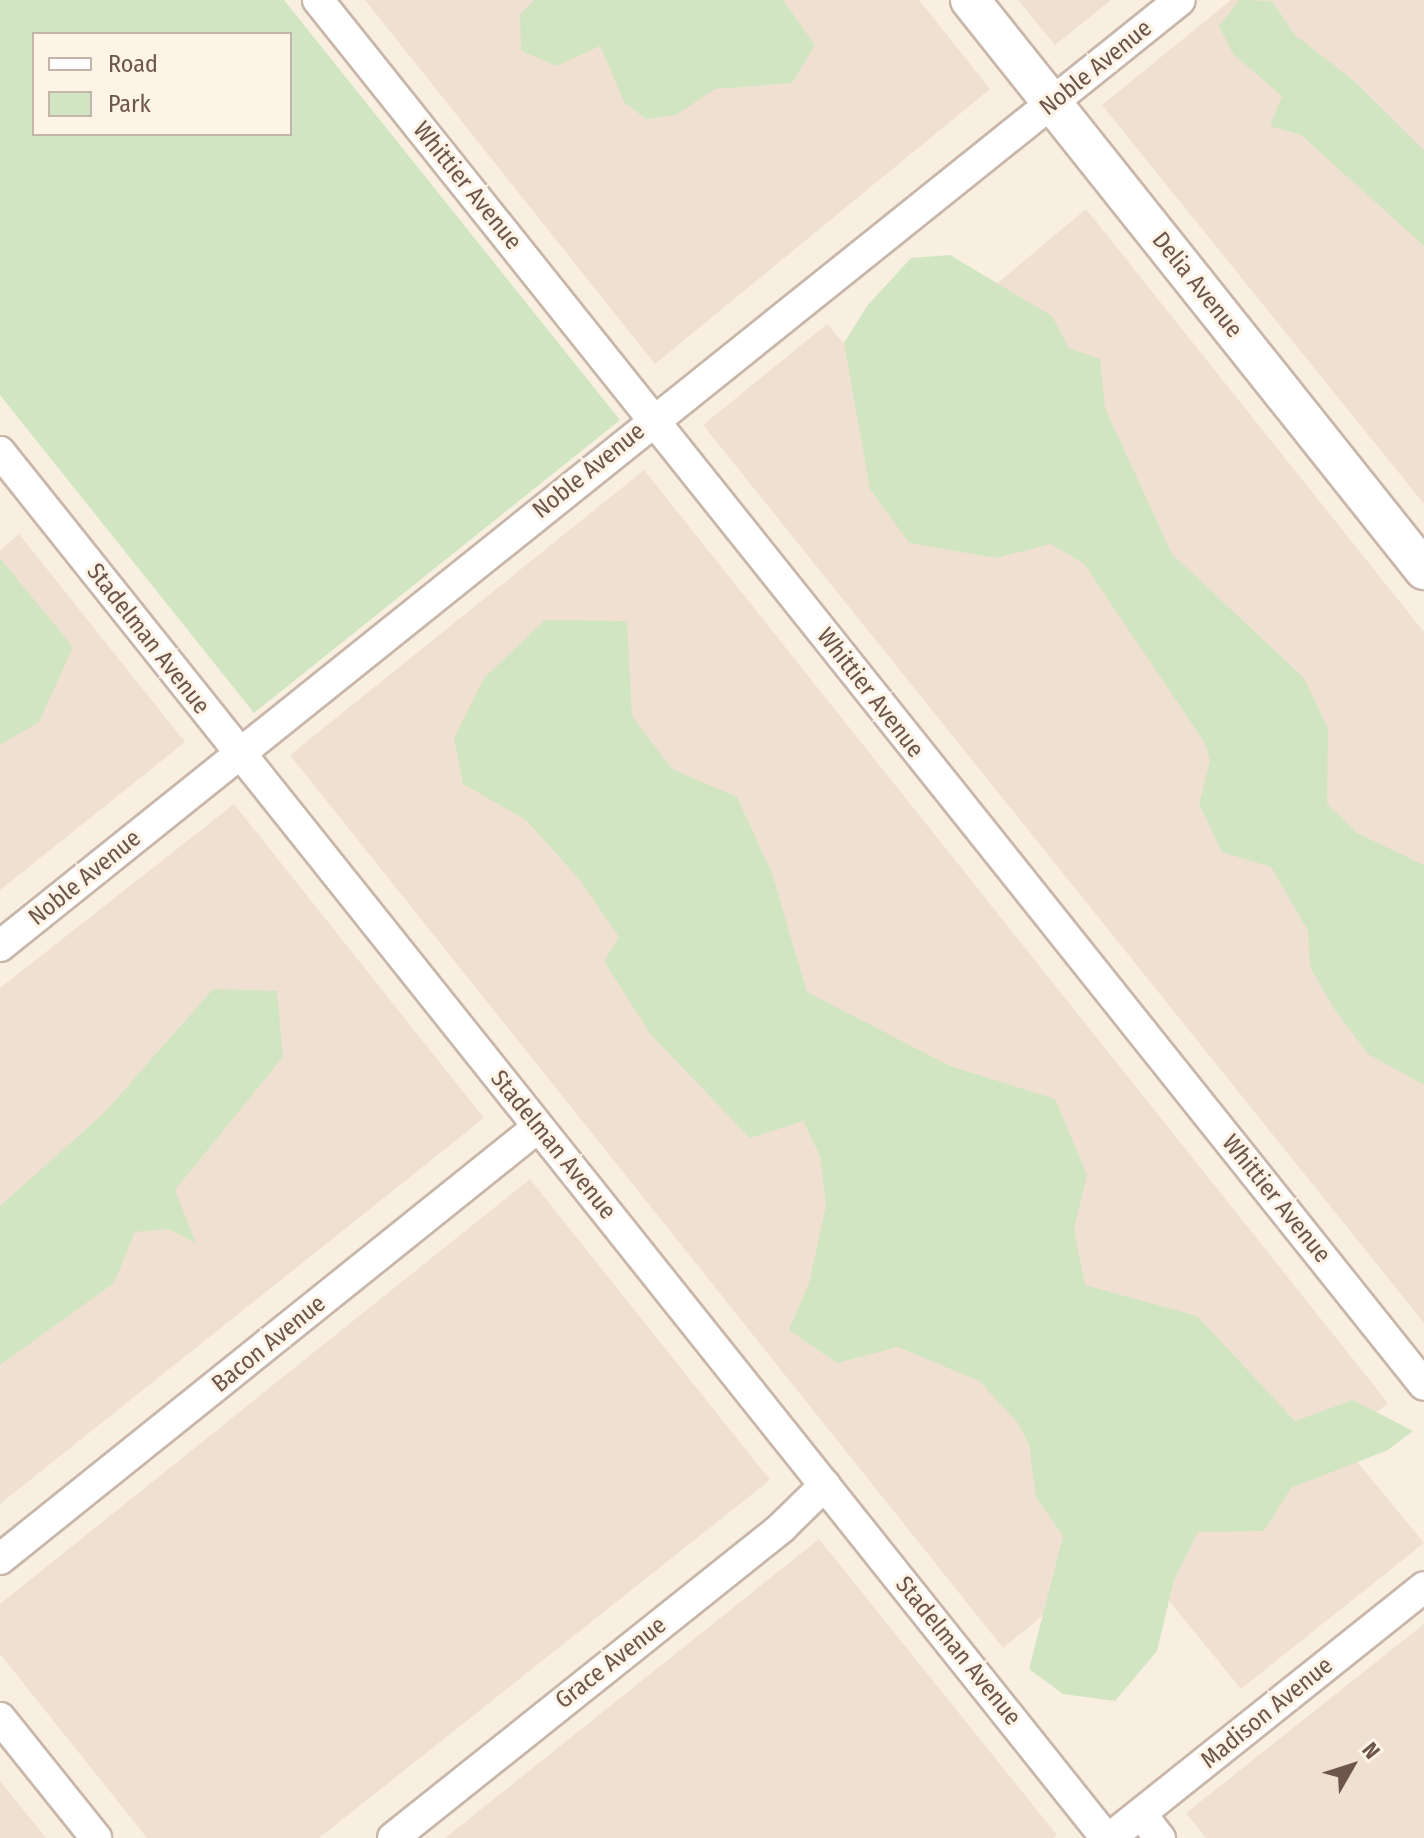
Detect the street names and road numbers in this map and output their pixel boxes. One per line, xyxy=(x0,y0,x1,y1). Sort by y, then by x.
street label: Noble Avenue xyxy=(1034,14,1158,122)
street label: Whittier Avenue xyxy=(407,116,527,256)
street label: Delia Avenue xyxy=(1146,226,1248,344)
street label: Noble Avenue xyxy=(527,417,651,525)
street label: Stadelman Avenue xyxy=(80,558,216,720)
street label: Whittier Avenue xyxy=(811,623,929,763)
street label: Noble Avenue xyxy=(23,824,147,932)
street label: Stadelman Avenue xyxy=(484,1065,622,1225)
street label: Whittier Avenue xyxy=(1216,1129,1336,1269)
street label: Bacon Avenue xyxy=(206,1289,332,1399)
street label: Stadelman Avenue xyxy=(889,1571,1027,1731)
street label: Grace Avenue xyxy=(550,1611,672,1715)
street label: Madison Avenue xyxy=(1195,1651,1339,1775)

